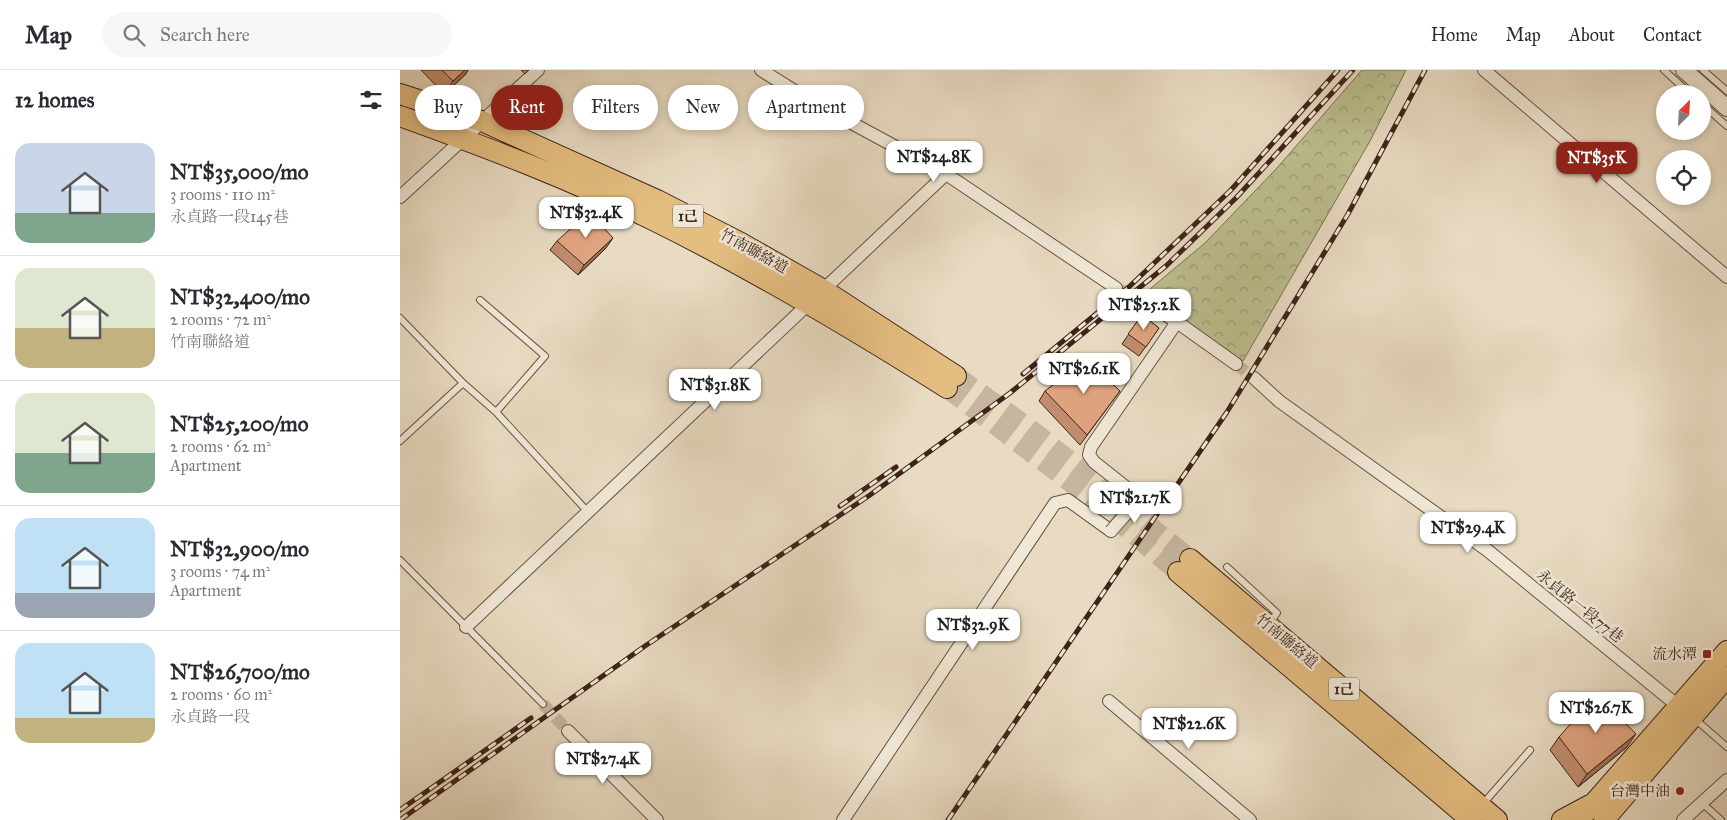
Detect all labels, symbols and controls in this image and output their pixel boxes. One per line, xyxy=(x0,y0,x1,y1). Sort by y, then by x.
search box xyxy=(102,12,452,57)
text: Map xyxy=(25,20,72,50)
icon: search xyxy=(120,21,148,49)
text: Search here xyxy=(160,23,250,46)
text: Home xyxy=(1431,24,1478,46)
text: Map xyxy=(1506,24,1541,46)
text: About xyxy=(1569,24,1615,46)
text: Contact xyxy=(1643,24,1702,46)
chip: Buy xyxy=(415,85,481,130)
chip: Rent xyxy=(491,85,563,130)
chip: Filters xyxy=(573,85,658,130)
chip: New xyxy=(668,85,738,130)
chip: Apartment xyxy=(748,85,864,130)
north arrow xyxy=(1656,85,1711,140)
map controls xyxy=(1656,85,1711,205)
icon: filters xyxy=(357,86,385,114)
text: 12 homes xyxy=(15,87,94,113)
pin: NT$24.8K xyxy=(882,140,986,183)
pin: NT$35K xyxy=(1556,142,1638,184)
text: NT$24.8K xyxy=(897,147,971,166)
text: NT$35K xyxy=(1567,148,1627,167)
button: locate xyxy=(1656,150,1711,205)
text: NT$35,000/mo xyxy=(170,159,308,185)
icon: home xyxy=(55,163,115,223)
text: 3 rooms · 110 m² xyxy=(170,185,275,204)
pin: NT$32.4K xyxy=(534,196,638,239)
text: NT$32.4K xyxy=(550,203,622,222)
road number: 1己 xyxy=(673,204,703,228)
text: 永貞路一段145巷 xyxy=(170,207,289,226)
street label: 竹南聯絡道 xyxy=(717,225,791,277)
text: NT$32,400/mo xyxy=(170,284,310,310)
icon: home xyxy=(55,288,115,348)
pin: NT$25.2K xyxy=(1092,288,1196,331)
text: NT$25.2K xyxy=(1108,295,1180,314)
text: 2 rooms · 72 m² xyxy=(170,310,271,329)
text: 竹南聯絡道 xyxy=(170,332,250,351)
pin: NT$26.1K xyxy=(1032,352,1136,395)
text: NT$26.1K xyxy=(1048,359,1120,378)
pin: NT$31.8K xyxy=(663,368,767,411)
text: NT$31.8K xyxy=(680,375,750,394)
text: NT$25,200/mo xyxy=(170,411,308,437)
icon: home xyxy=(55,413,115,473)
text: 2 rooms · 62 m² xyxy=(170,437,271,456)
text: Apartment xyxy=(170,456,242,475)
pin: NT$21.7K xyxy=(1083,482,1187,524)
text: NT$21.7K xyxy=(1100,488,1170,507)
pin: NT$29.4K xyxy=(1416,512,1520,554)
text: NT$29.4K xyxy=(1431,518,1505,537)
text: NT$32,900/mo xyxy=(170,536,309,562)
icon: home xyxy=(55,538,115,598)
text: 3 rooms · 74 m² xyxy=(170,562,270,581)
street label: 永貞路一段77巷 xyxy=(1533,566,1627,646)
text: Apartment xyxy=(170,581,242,600)
pin: NT$32.9K xyxy=(921,608,1025,651)
street label: 竹南聯絡道 xyxy=(1252,610,1322,672)
text: NT$32.9K xyxy=(937,615,1009,634)
place label: 流水潭 xyxy=(1652,645,1697,663)
marker: 流水潭 xyxy=(1701,648,1713,660)
text: NT$26,700/mo xyxy=(170,659,310,685)
icon: home xyxy=(55,663,115,723)
road number: 1己 xyxy=(1329,678,1359,700)
text: 2 rooms · 60 m² xyxy=(170,685,272,704)
pin: NT$26.7K xyxy=(1544,692,1648,734)
text: NT$26.7K xyxy=(1560,698,1632,717)
text: 永貞路一段 xyxy=(170,707,250,726)
pin: NT$22.6K xyxy=(1137,708,1241,750)
text: NT$22.6K xyxy=(1152,714,1226,733)
pin: NT$27.4K xyxy=(551,742,655,785)
text: NT$27.4K xyxy=(566,749,640,768)
place label: 台灣中油 xyxy=(1610,782,1670,800)
marker: 台灣中油 xyxy=(1674,785,1686,797)

